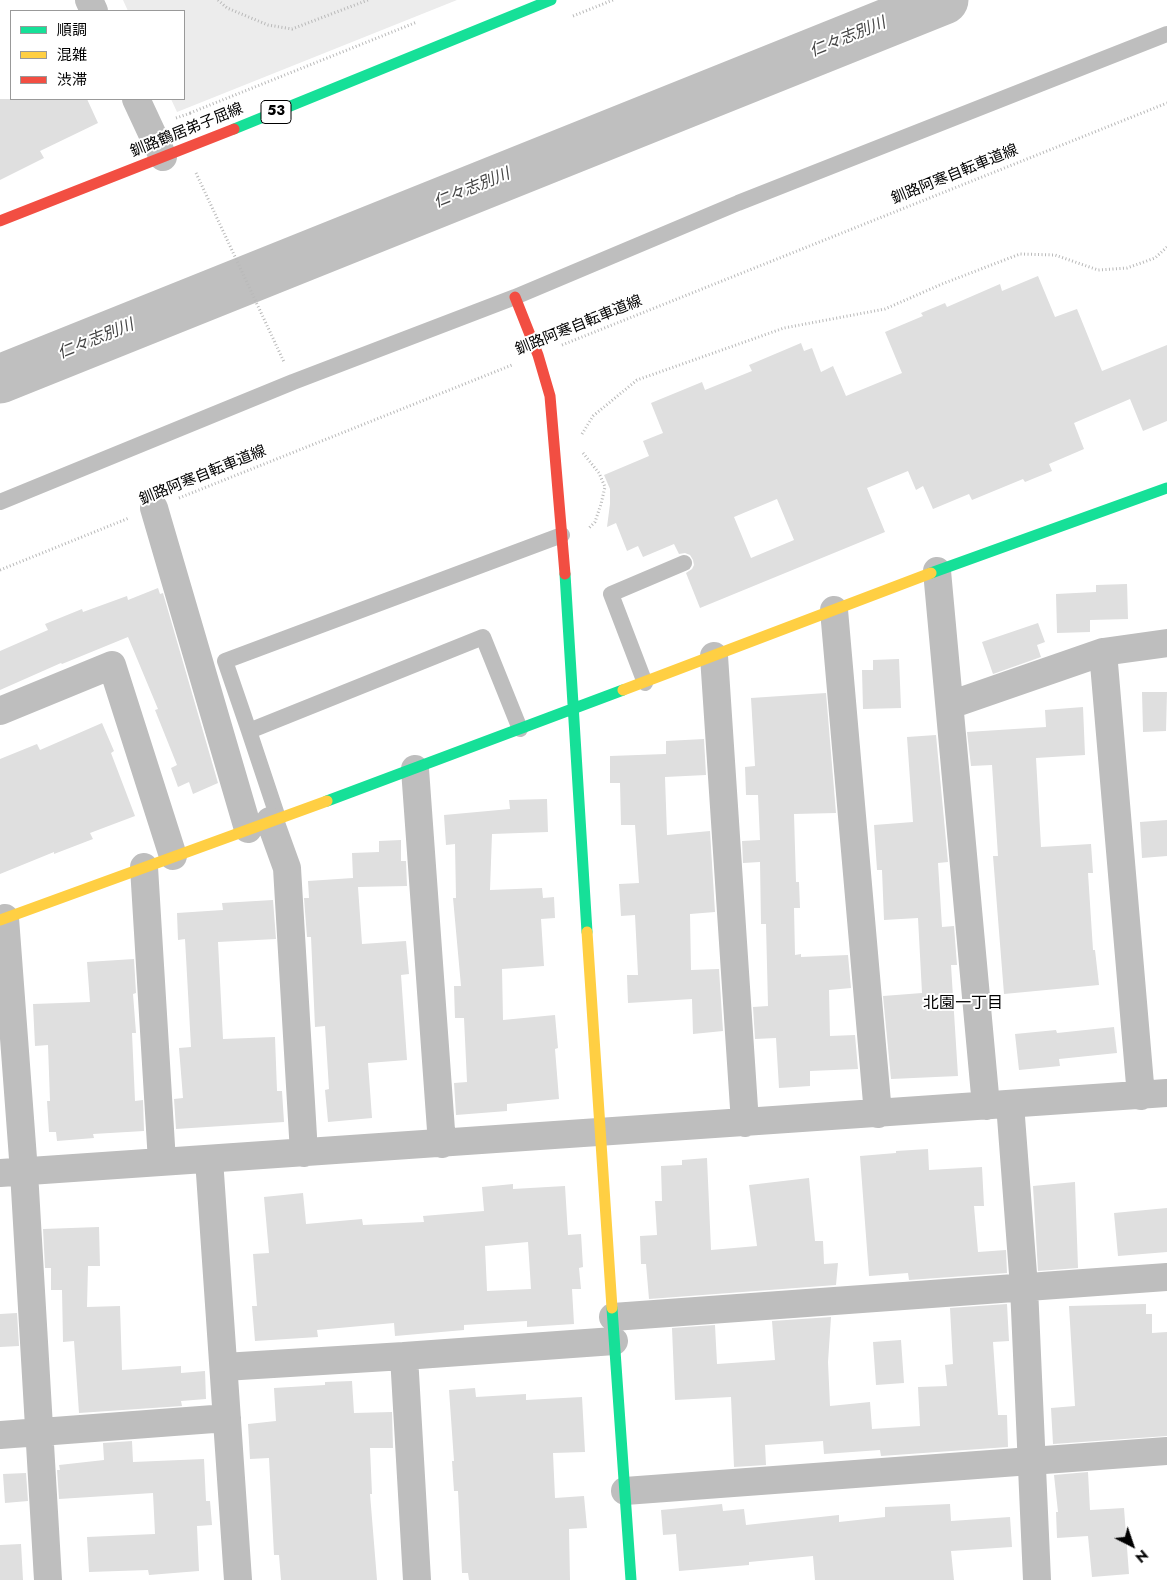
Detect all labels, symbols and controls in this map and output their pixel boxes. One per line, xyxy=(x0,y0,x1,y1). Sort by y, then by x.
legend xyxy=(10,10,185,100)
water label: 仁々志別川 xyxy=(807,14,889,62)
text: 順調 xyxy=(57,19,87,41)
text: 混雑 xyxy=(57,44,87,66)
text: 渋滞 xyxy=(57,69,87,91)
street label: 釧路鶴居弟子屈線 xyxy=(128,100,246,162)
road number: 53 xyxy=(261,100,291,124)
street label: 釧路阿寒自転車道線 xyxy=(889,141,1021,209)
water label: 仁々志別川 xyxy=(431,165,513,213)
street label: 釧路阿寒自転車道線 xyxy=(513,292,645,360)
water label: 仁々志別川 xyxy=(55,316,137,364)
street label: 釧路阿寒自転車道線 xyxy=(137,442,269,510)
district label: 北園一丁目 xyxy=(923,994,1003,1014)
north arrow xyxy=(1107,1520,1157,1570)
text: N xyxy=(1131,1545,1153,1568)

